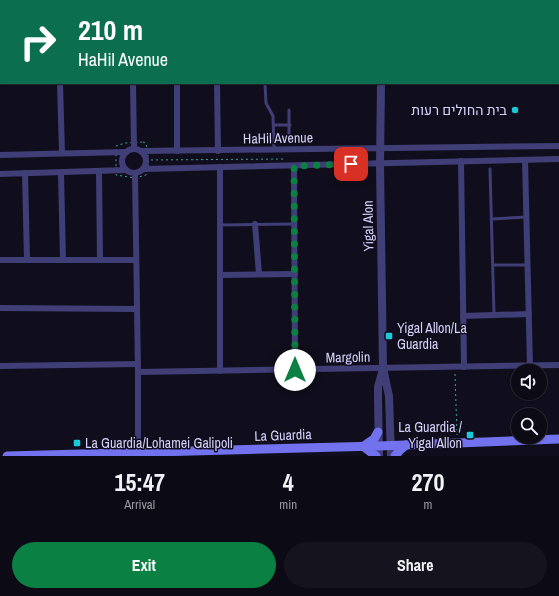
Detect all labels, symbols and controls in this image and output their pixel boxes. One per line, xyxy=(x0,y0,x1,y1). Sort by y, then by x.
text: 210 m xyxy=(78,11,143,49)
icon: right xyxy=(12,16,64,68)
text: HaHil Avenue xyxy=(78,47,168,72)
place label: בית החולים רעות xyxy=(411,101,508,119)
marker: בית החולים רעות xyxy=(510,105,520,115)
street label: HaHil Avenue xyxy=(243,128,313,148)
pin xyxy=(334,147,368,181)
icon: arrive xyxy=(340,153,362,175)
street label: Yigal Alon xyxy=(359,200,377,252)
place label: Yigal Allon/La Guardia xyxy=(397,319,467,353)
marker: Yigal Allon/La Guardia xyxy=(384,331,394,341)
street label: Margolin xyxy=(326,348,370,366)
position arrow xyxy=(274,349,316,391)
map controls xyxy=(511,364,547,444)
button: sound xyxy=(511,364,547,400)
button: search xyxy=(511,408,547,444)
place label: La Guardia / Yigal Allon xyxy=(398,418,463,452)
street label: La Guardia xyxy=(254,425,313,445)
marker: La Guardia / Yigal Allon xyxy=(465,430,475,440)
place label: La Guardia/Lohamei Galipoli xyxy=(85,434,233,452)
marker: La Guardia/Lohamei Galipoli xyxy=(72,438,82,448)
text: 15:47 xyxy=(115,466,165,498)
text: 4 xyxy=(283,466,294,498)
text: 270 xyxy=(412,466,444,498)
text: Arrival xyxy=(124,496,155,513)
text: min xyxy=(279,496,297,513)
text: m xyxy=(424,496,432,513)
button: Exit xyxy=(12,542,276,588)
button: Share xyxy=(284,542,547,588)

